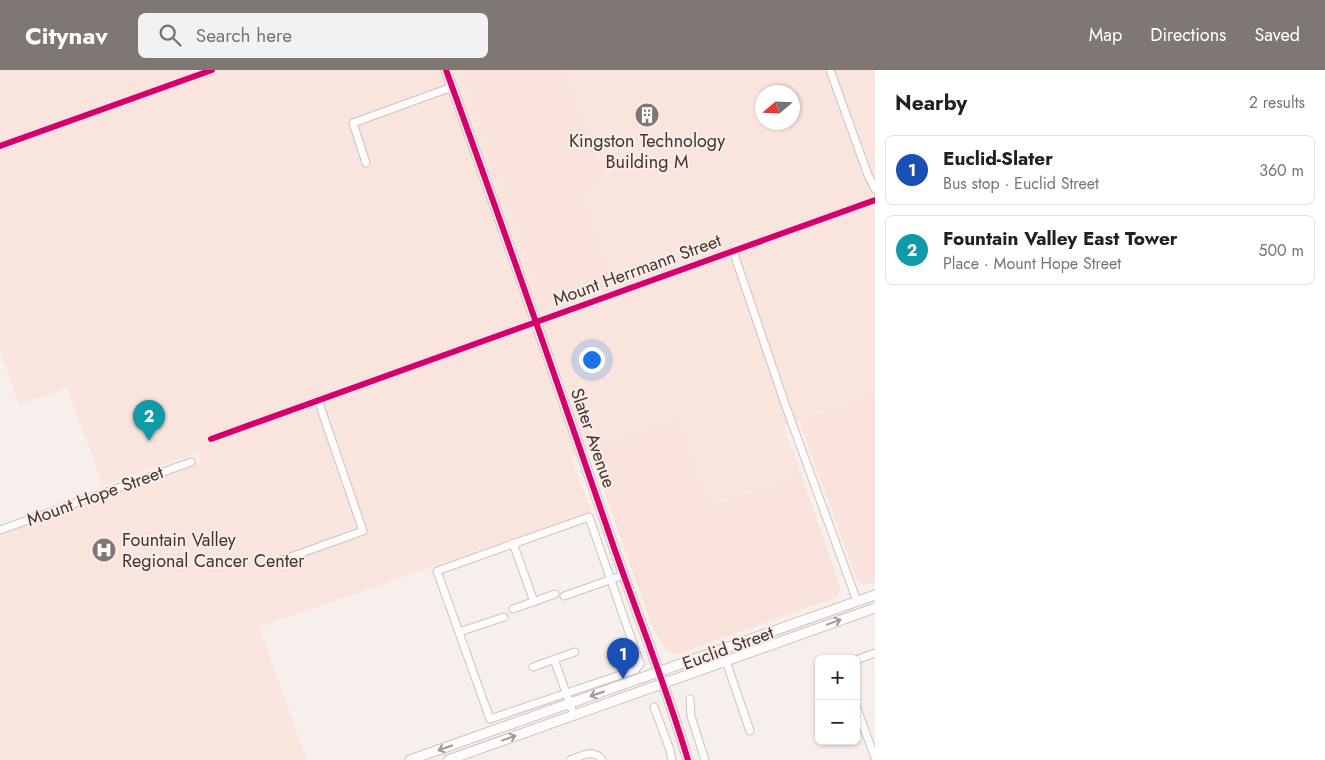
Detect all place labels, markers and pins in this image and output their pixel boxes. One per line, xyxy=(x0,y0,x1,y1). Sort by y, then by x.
building icon: Kingston Technology Building M xyxy=(634,102,660,128)
place label: Kingston Technology Building M xyxy=(569,128,725,175)
pin: 2 xyxy=(133,400,165,441)
place label: Fountain Valley Regional Cancer Center xyxy=(122,527,305,574)
hospital icon: Fountain Valley Regional Cancer Center xyxy=(91,537,117,563)
pin: 1 xyxy=(607,638,639,679)

